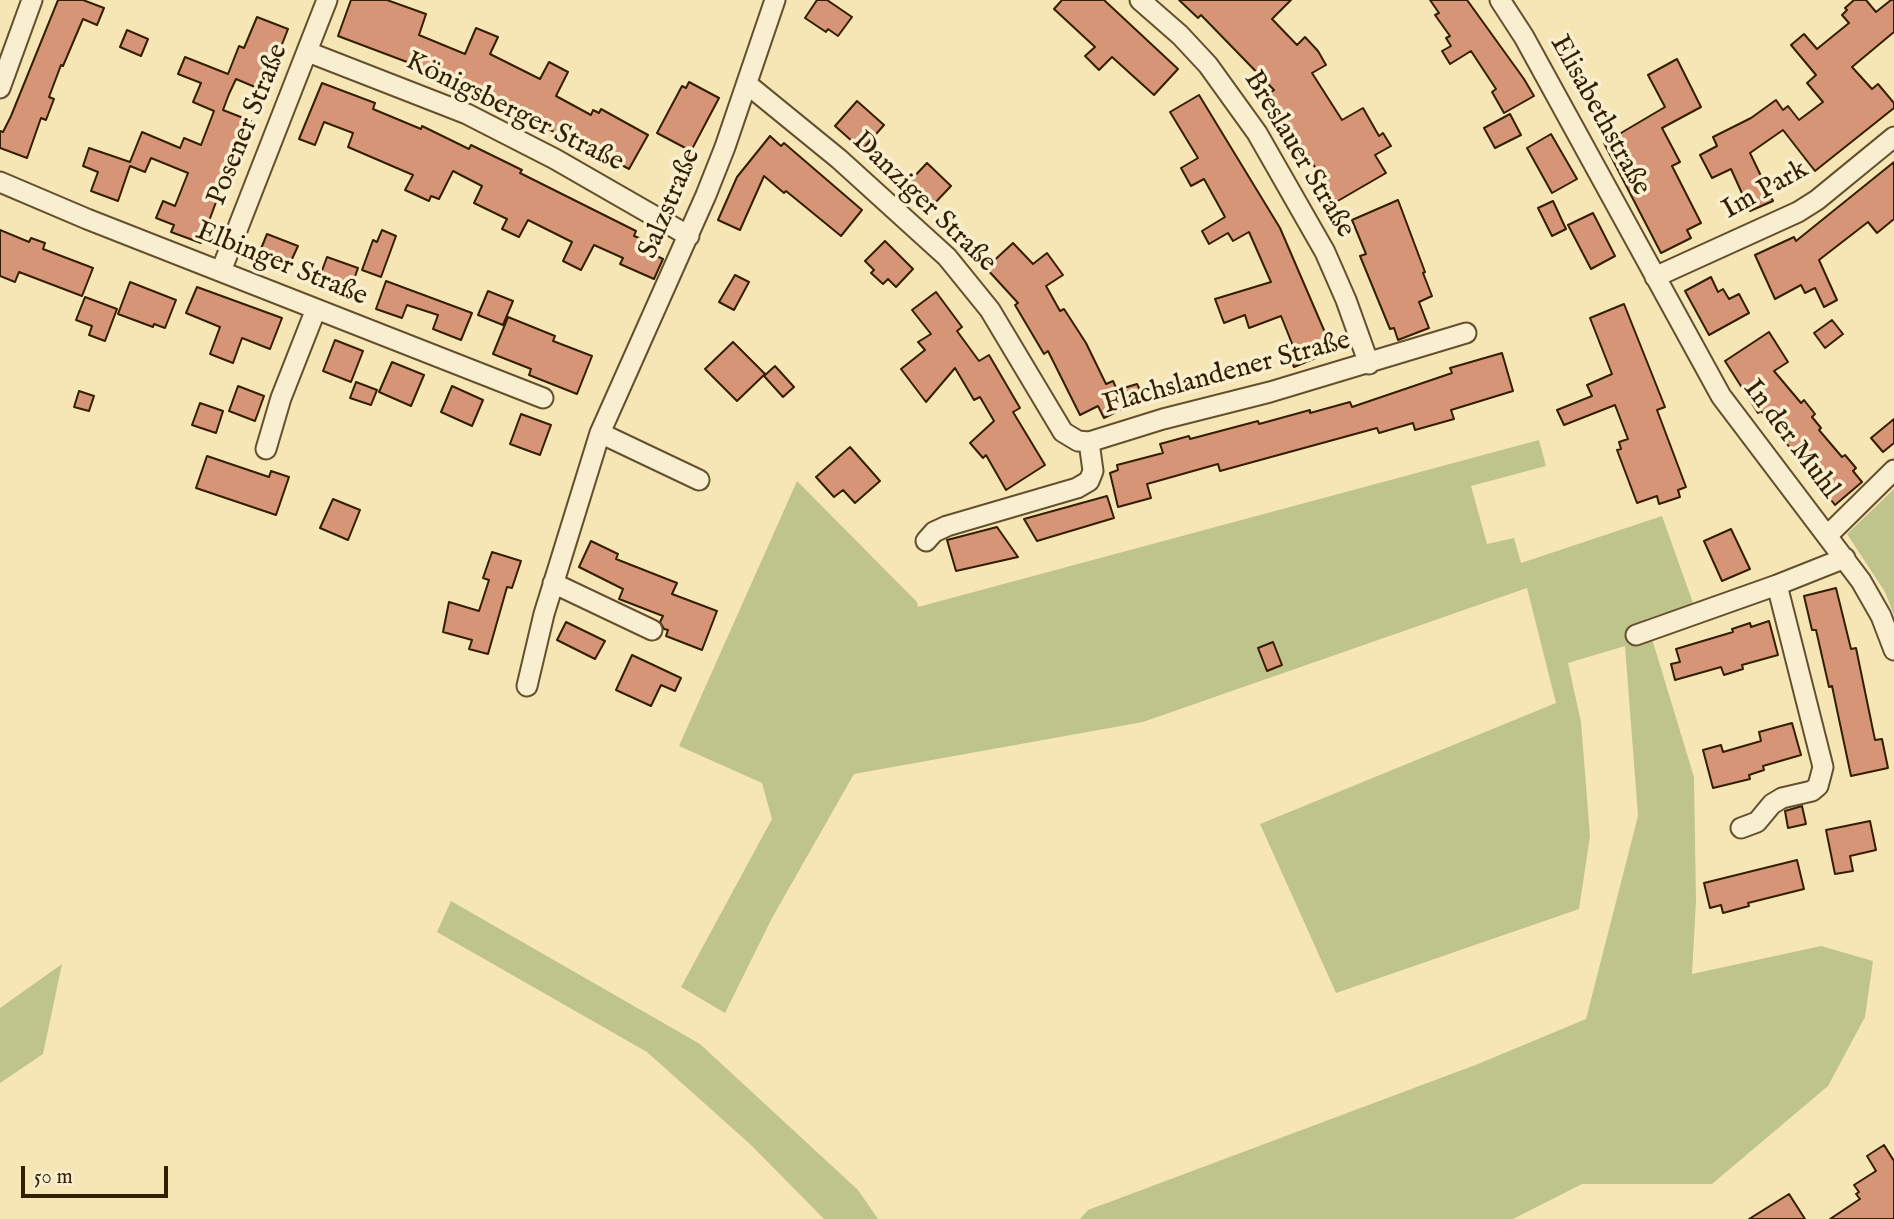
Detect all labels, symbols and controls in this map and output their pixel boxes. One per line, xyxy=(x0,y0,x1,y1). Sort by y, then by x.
street label: Elisabethstraße xyxy=(1541,30,1657,202)
street label: Posener Straße xyxy=(201,39,297,211)
street label: Königsberger Straße xyxy=(399,46,629,180)
street label: Breslauer Straße xyxy=(1235,65,1361,245)
street label: Danziger Straße xyxy=(844,126,1002,280)
street label: Salzstraße xyxy=(633,144,709,264)
street label: Im Park xyxy=(1717,154,1815,228)
street label: Elbinger Straße xyxy=(190,215,372,315)
street label: Flachslandener Straße xyxy=(1100,325,1354,423)
street label: In der Muhl xyxy=(1734,374,1846,506)
scale bar xyxy=(24,1152,172,1196)
text: 50 m xyxy=(34,1164,73,1191)

